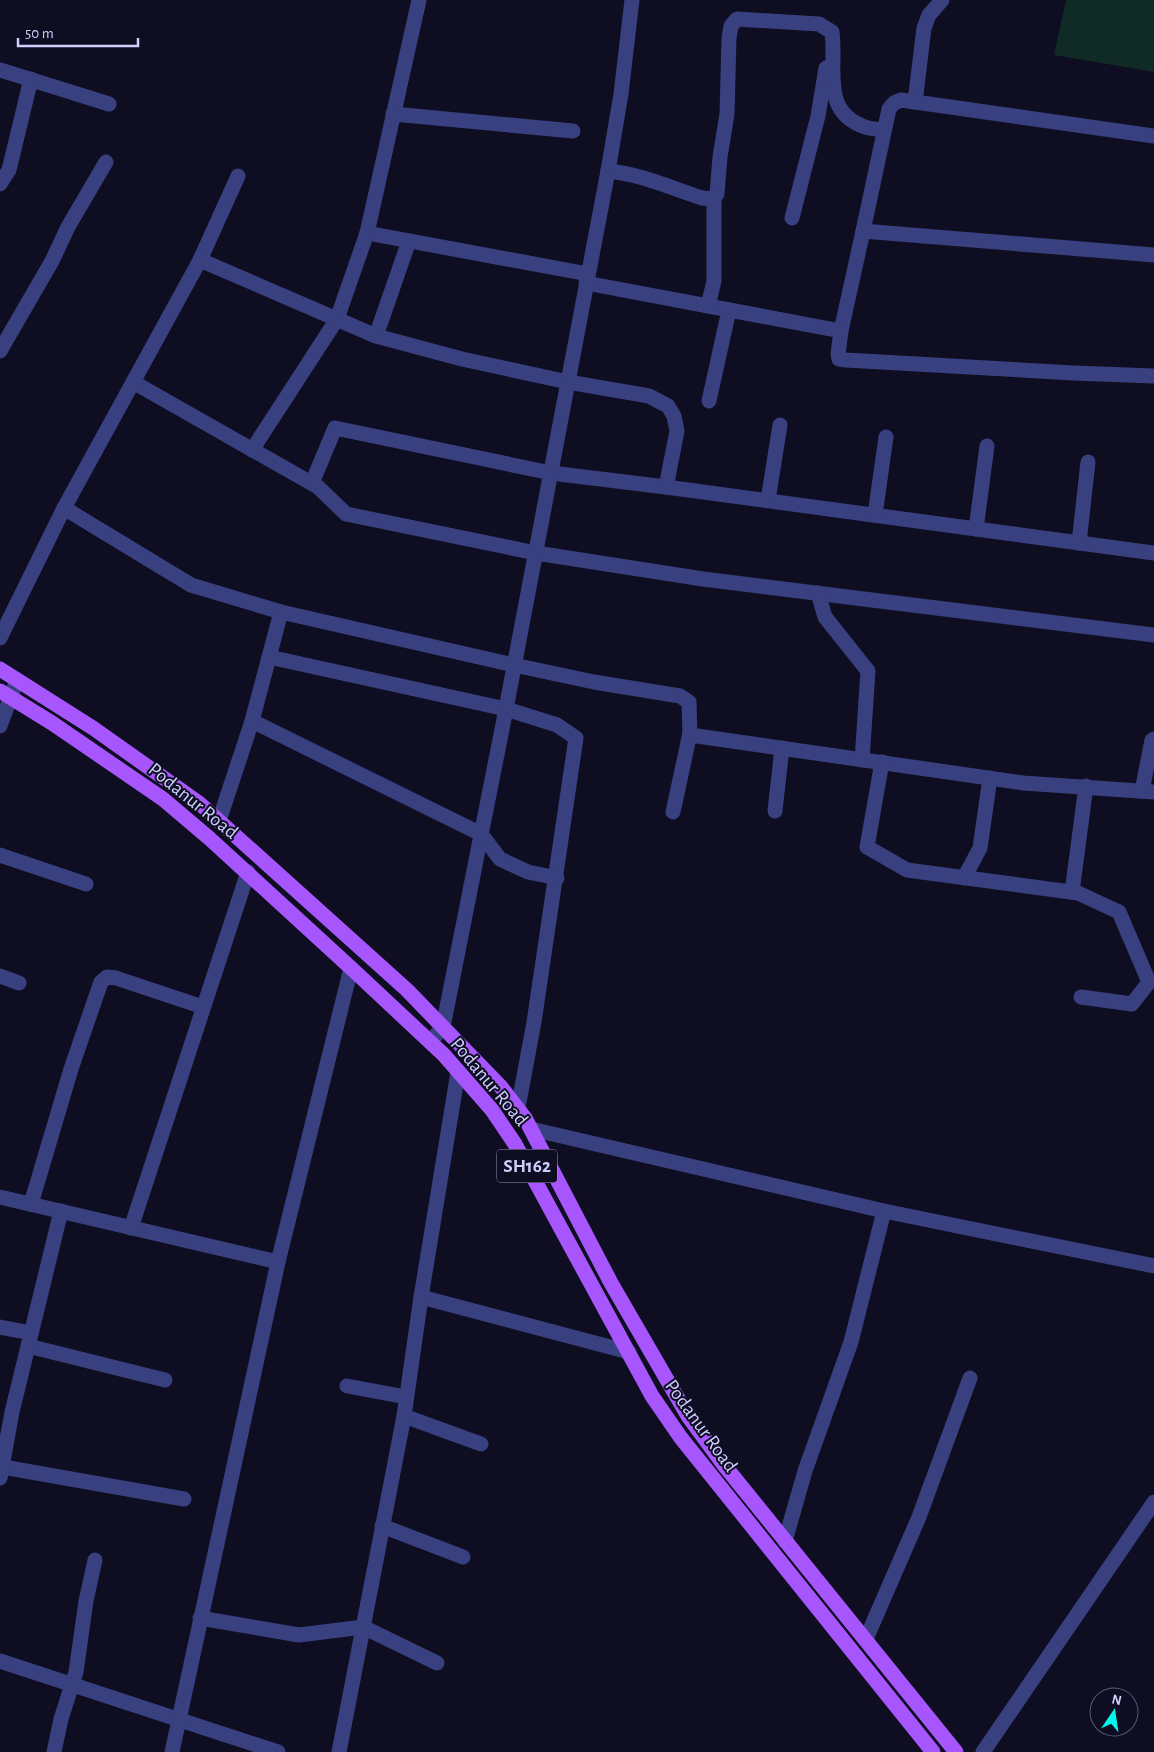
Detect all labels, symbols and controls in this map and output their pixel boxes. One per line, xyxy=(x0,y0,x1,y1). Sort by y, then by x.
scale bar xyxy=(18,15,138,47)
text: 50 m xyxy=(25,26,54,41)
street label: Podanur Road xyxy=(144,759,242,843)
street label: Podanur Road xyxy=(446,1034,532,1130)
road number: SH162 xyxy=(497,1150,557,1182)
street label: Podanur Road xyxy=(661,1376,741,1476)
north arrow xyxy=(1089,1687,1139,1737)
text: N xyxy=(1110,1692,1123,1708)

